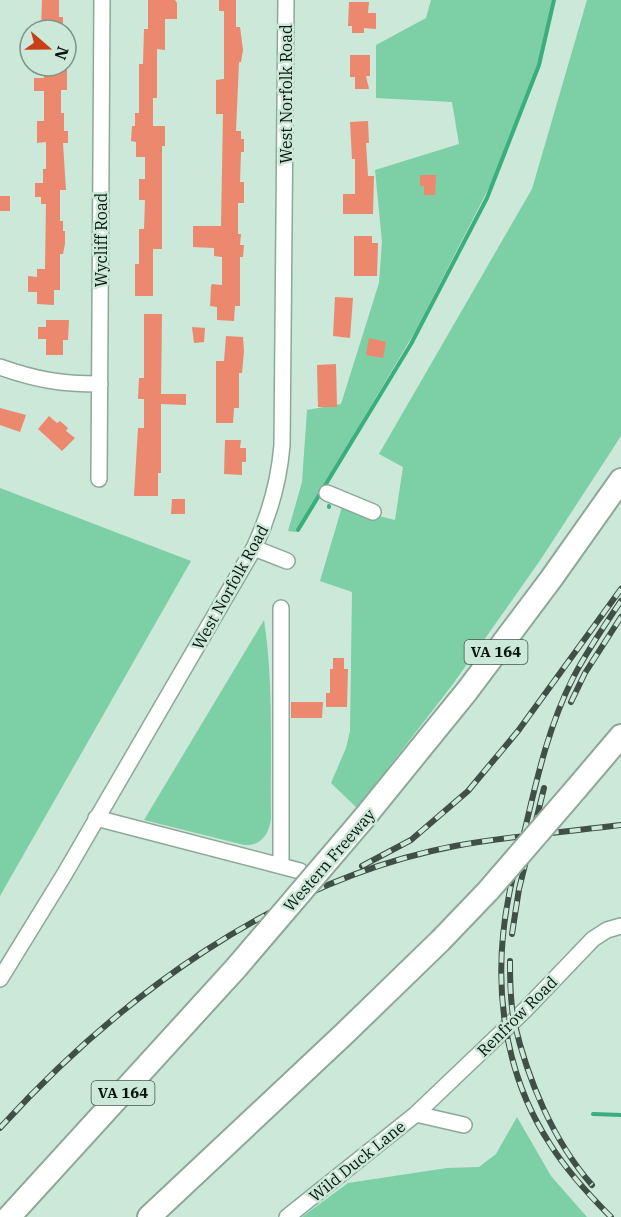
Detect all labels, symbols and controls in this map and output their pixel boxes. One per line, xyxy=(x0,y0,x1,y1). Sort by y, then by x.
north arrow xyxy=(18,18,78,78)
street label: West Norfolk Road xyxy=(276,24,296,164)
text: N xyxy=(51,44,74,62)
street label: Wycliff Road xyxy=(91,192,111,287)
street label: West Norfolk Road xyxy=(187,521,273,653)
road number: VA 164 xyxy=(464,640,528,664)
street label: Western Freeway xyxy=(279,804,379,915)
street label: Renfrow Road xyxy=(473,972,561,1060)
road number: VA 164 xyxy=(92,1081,154,1105)
street label: Wild Duck Lane xyxy=(305,1116,409,1206)

